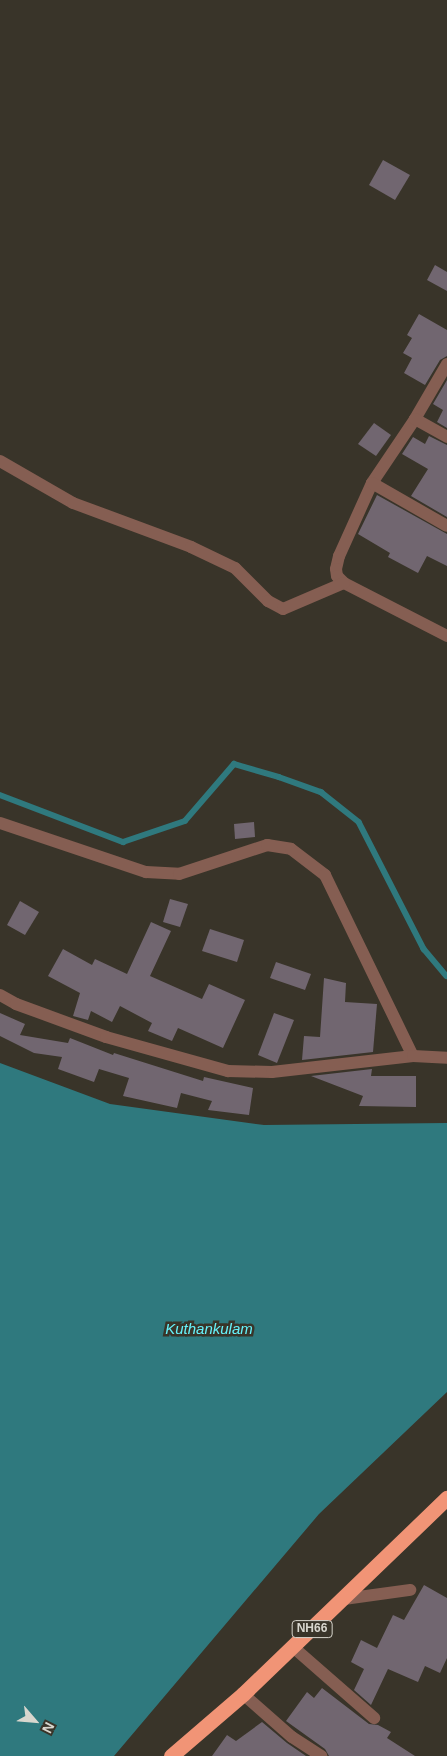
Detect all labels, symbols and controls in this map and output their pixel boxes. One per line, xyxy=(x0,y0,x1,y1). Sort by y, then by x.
water label: Kuthankulam xyxy=(165,1320,253,1338)
road number: NH66 xyxy=(291,1620,333,1638)
north arrow xyxy=(10,1696,60,1746)
text: N xyxy=(39,1720,58,1736)

